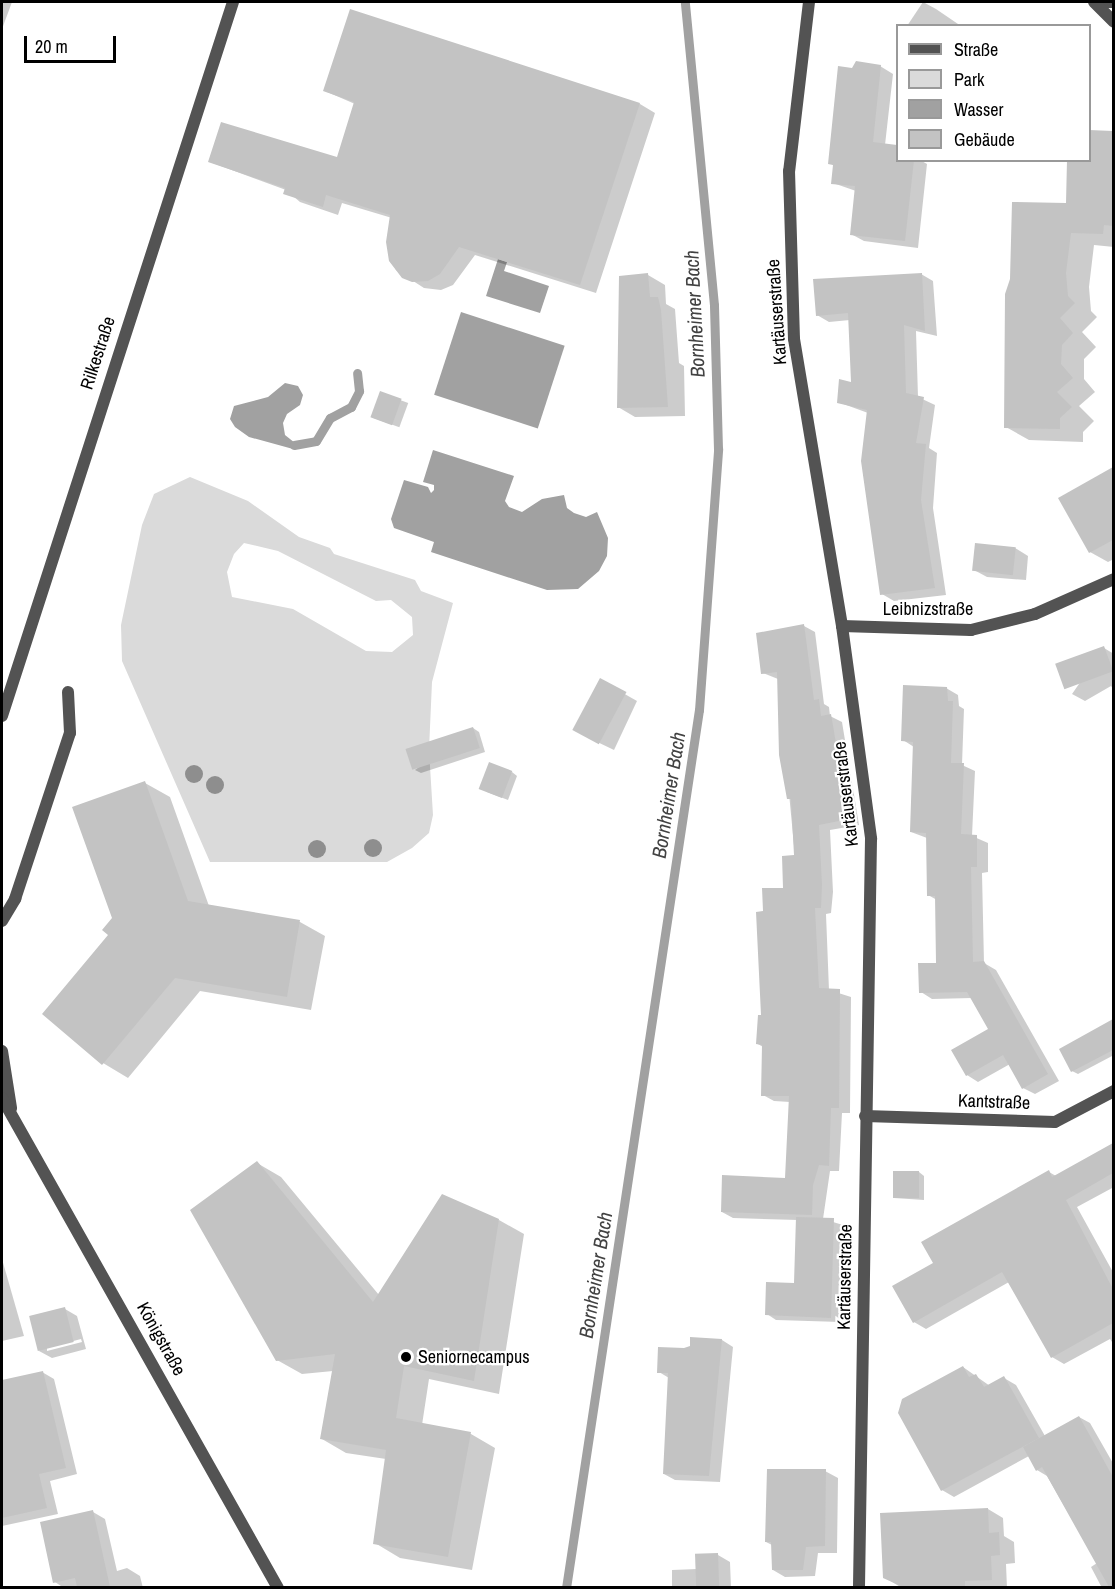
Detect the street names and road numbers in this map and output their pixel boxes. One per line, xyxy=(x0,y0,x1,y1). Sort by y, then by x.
street label: Kartäuserstraße xyxy=(763,258,791,366)
street label: Rilkestraße xyxy=(76,314,120,392)
street label: Leibnizstraße xyxy=(883,598,973,620)
street label: Kartäuserstraße xyxy=(829,740,863,848)
street label: Kantstraße xyxy=(958,1090,1030,1114)
street label: Kartäuserstraße xyxy=(833,1224,857,1330)
street label: Königstraße xyxy=(132,1299,190,1379)

